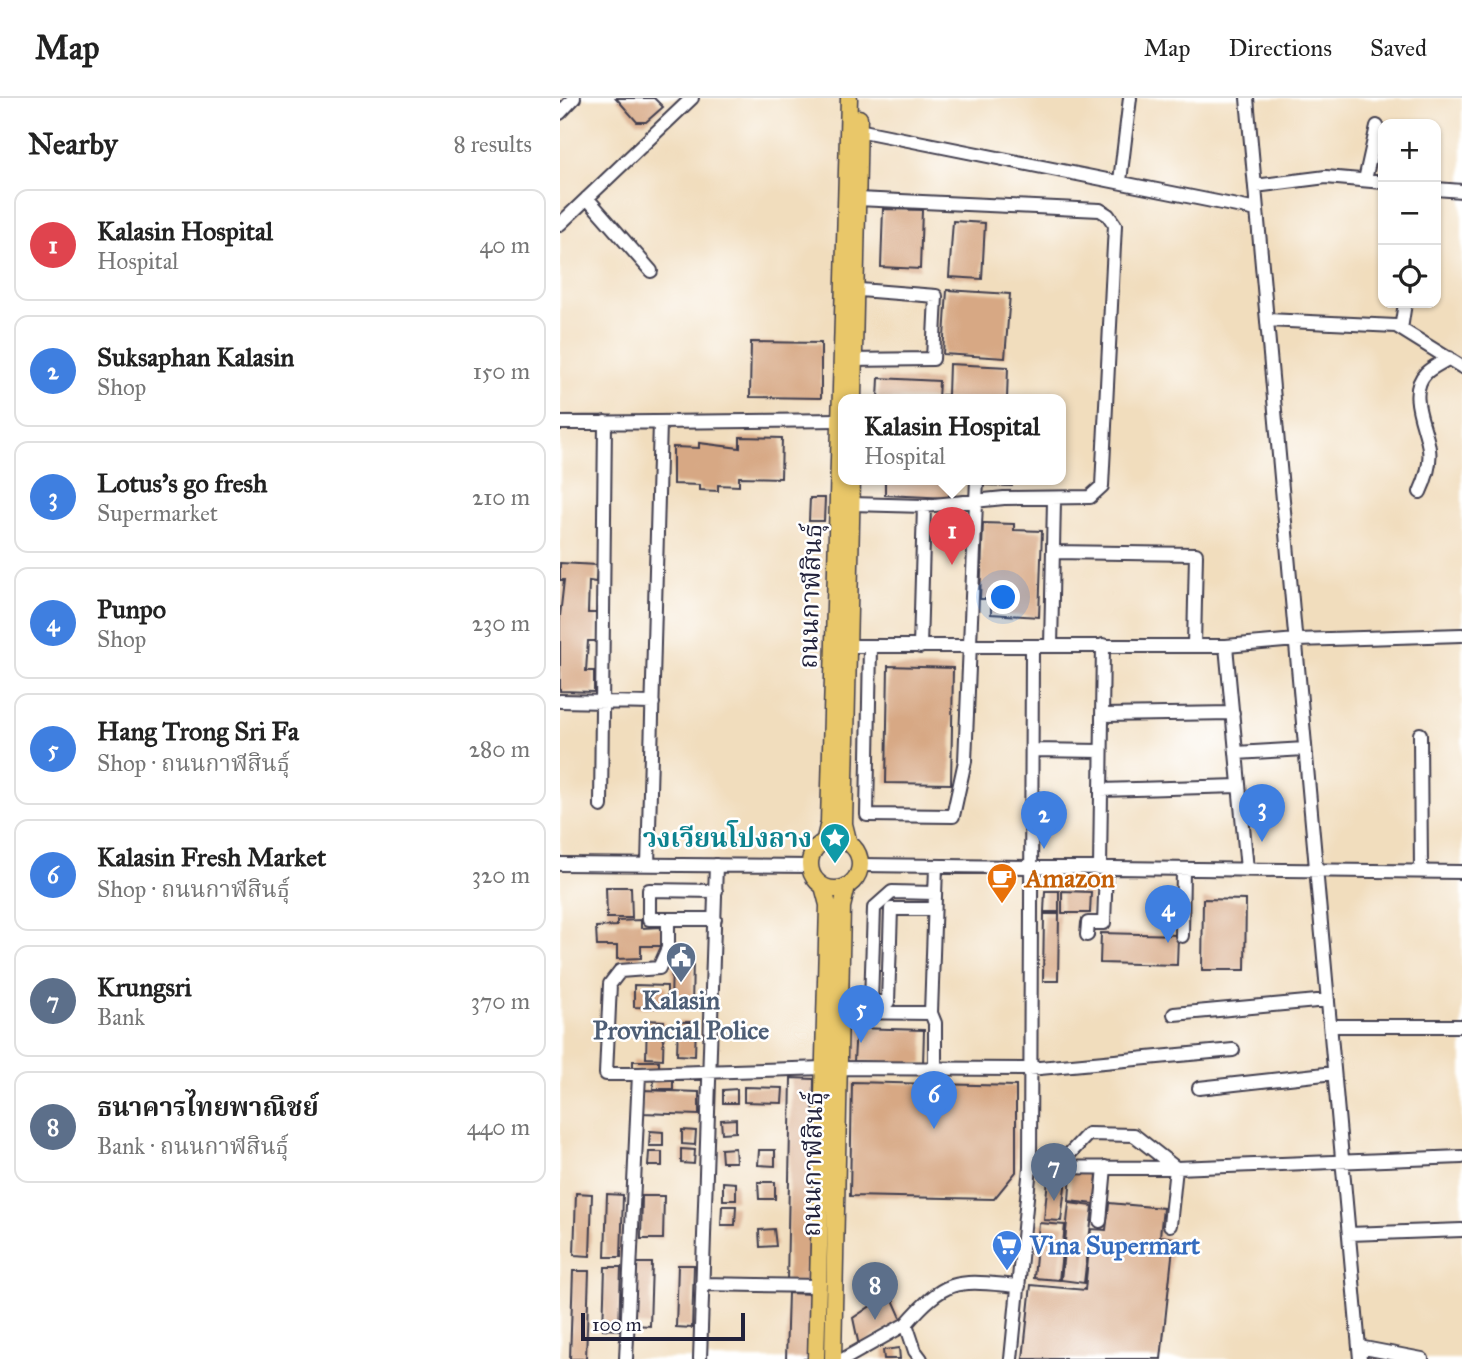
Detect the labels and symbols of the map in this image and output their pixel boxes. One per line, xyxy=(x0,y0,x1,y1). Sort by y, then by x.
pin: 1 xyxy=(929,507,975,565)
street label: ถนนกาฬสินธุ์ xyxy=(791,523,831,669)
your location xyxy=(986,580,1020,614)
pin: 3 xyxy=(1239,784,1285,842)
pin: 2 xyxy=(1021,791,1067,849)
place label: วงเวียนโปงลาง xyxy=(643,820,812,854)
place icon: วงเวียนโปงลาง xyxy=(818,821,852,865)
cafe icon: Amazon xyxy=(985,861,1019,905)
place label: Amazon xyxy=(1023,862,1115,894)
pin: 4 xyxy=(1145,885,1191,943)
public building icon: Kalasin Provincial Police xyxy=(664,940,698,984)
place label: Kalasin Provincial Police xyxy=(593,984,769,1046)
pin: 5 xyxy=(838,985,884,1043)
pin: 6 xyxy=(911,1071,957,1129)
street label: ถนนกาฬสินธุ์ xyxy=(795,1091,831,1237)
pin: 7 xyxy=(1031,1143,1077,1201)
supermarket icon: Vina Supermart xyxy=(990,1228,1024,1272)
place label: Vina Supermart xyxy=(1029,1229,1201,1261)
pin: 8 xyxy=(852,1262,898,1320)
scale bar xyxy=(581,1310,746,1342)

